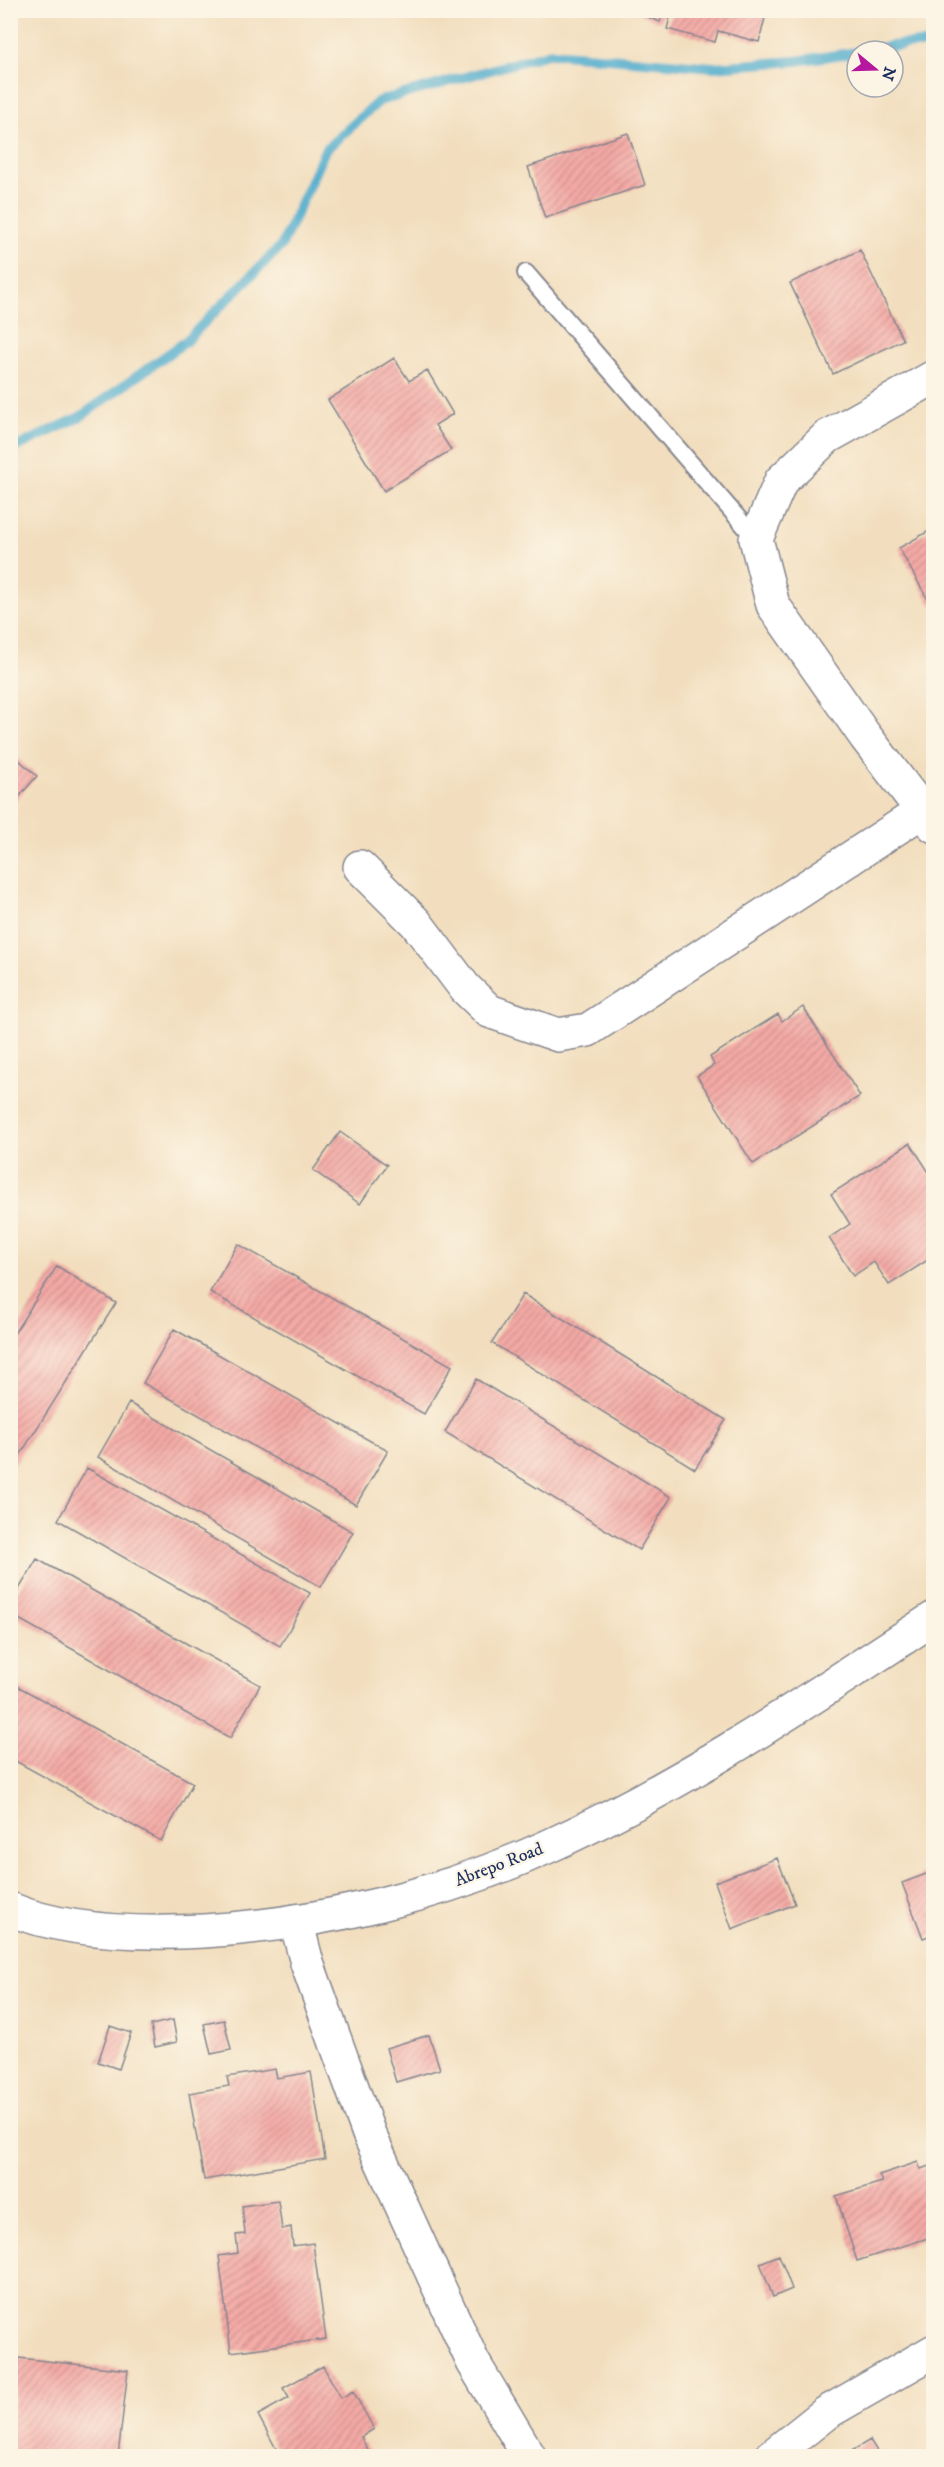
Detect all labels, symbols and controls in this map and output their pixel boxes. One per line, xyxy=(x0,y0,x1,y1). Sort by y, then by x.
north arrow xyxy=(845,39,905,99)
text: N xyxy=(877,64,900,83)
street label: Abrepo Road xyxy=(452,1838,546,1892)

